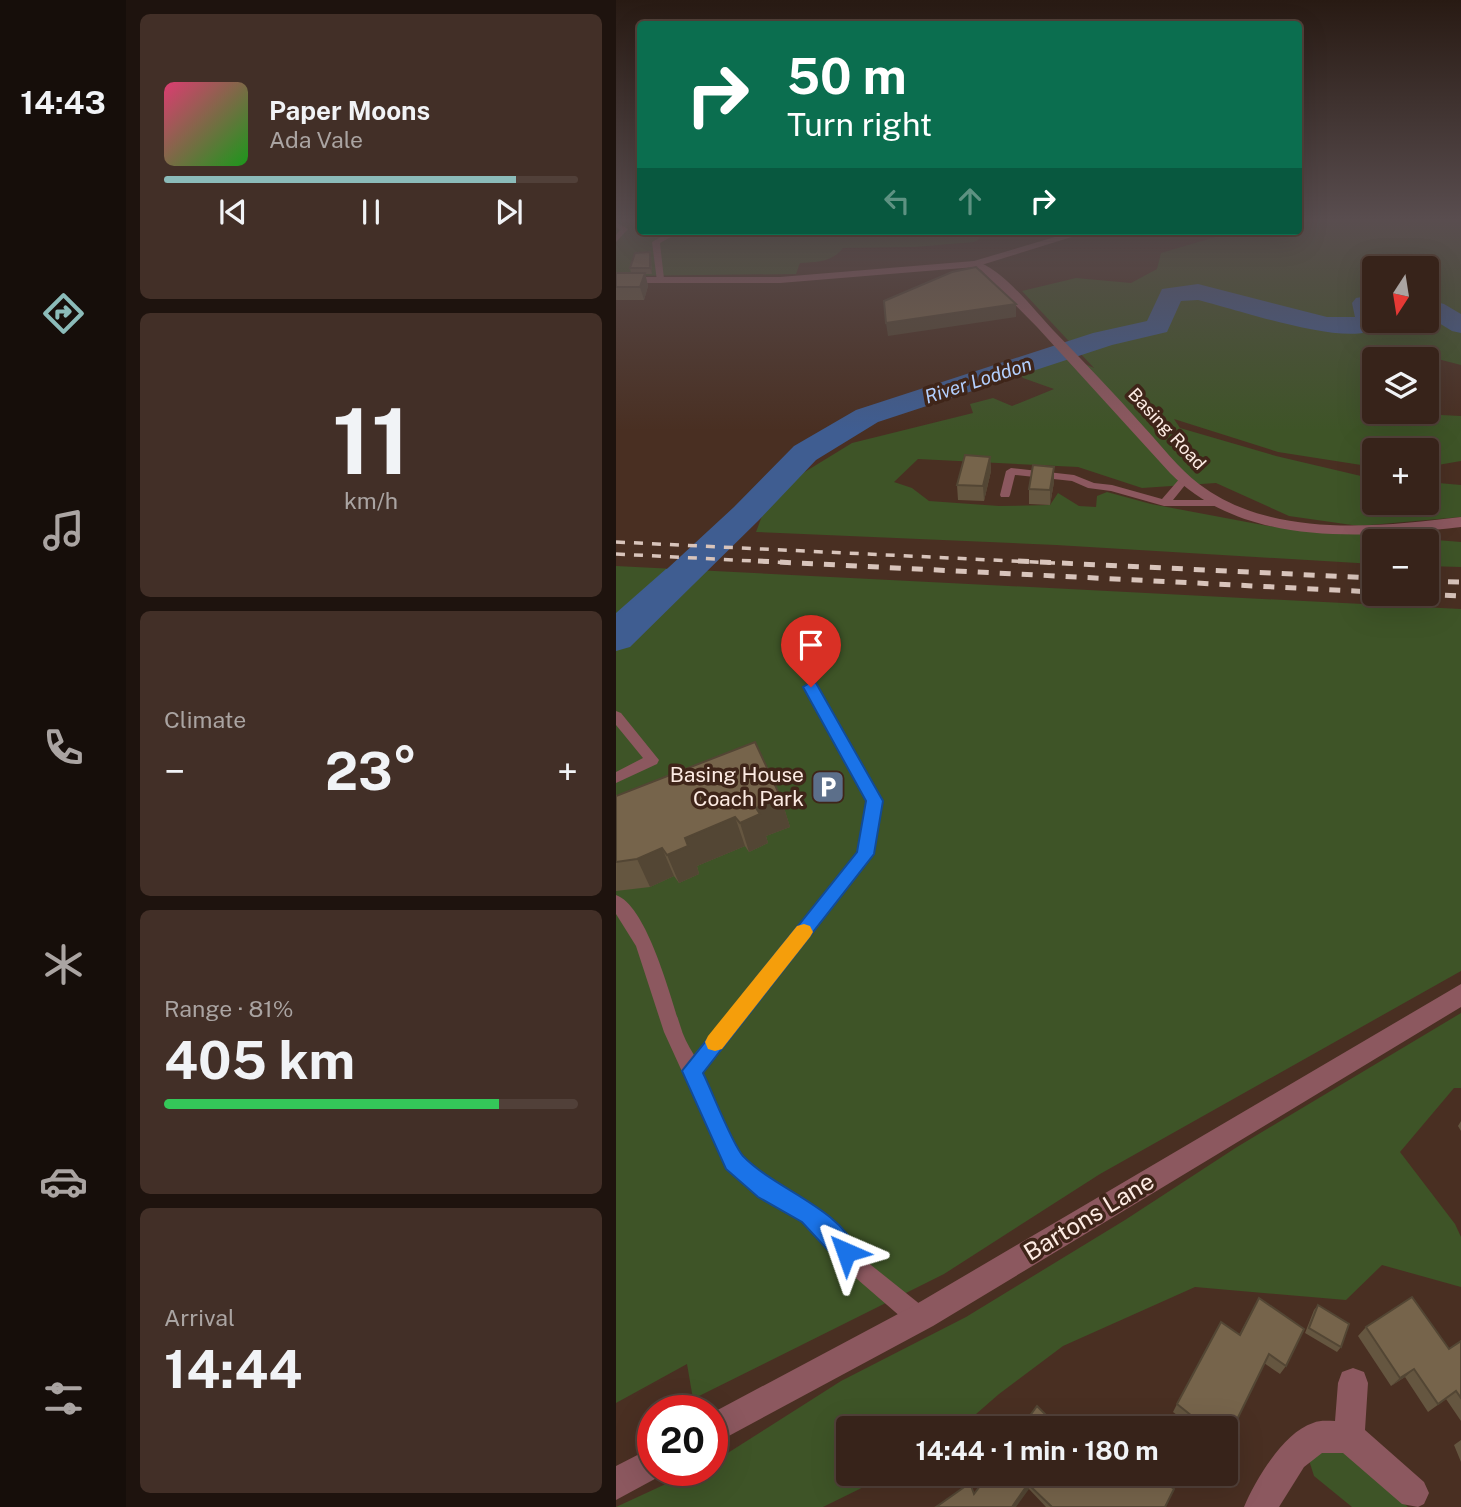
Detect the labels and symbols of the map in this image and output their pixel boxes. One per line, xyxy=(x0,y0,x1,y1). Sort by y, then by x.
north arrow xyxy=(1362,256,1438,332)
water label: River Loddon xyxy=(922,352,1034,408)
street label: Basing Road xyxy=(1124,383,1211,474)
pin xyxy=(781,615,841,687)
place label: Basing House Coach Park xyxy=(670,762,804,811)
parking icon: Basing House Coach Park xyxy=(809,768,847,806)
street label: Bartons Lane xyxy=(1018,1166,1159,1266)
position arrow xyxy=(809,1215,883,1289)
speed limit sign: 20 xyxy=(637,1395,728,1486)

